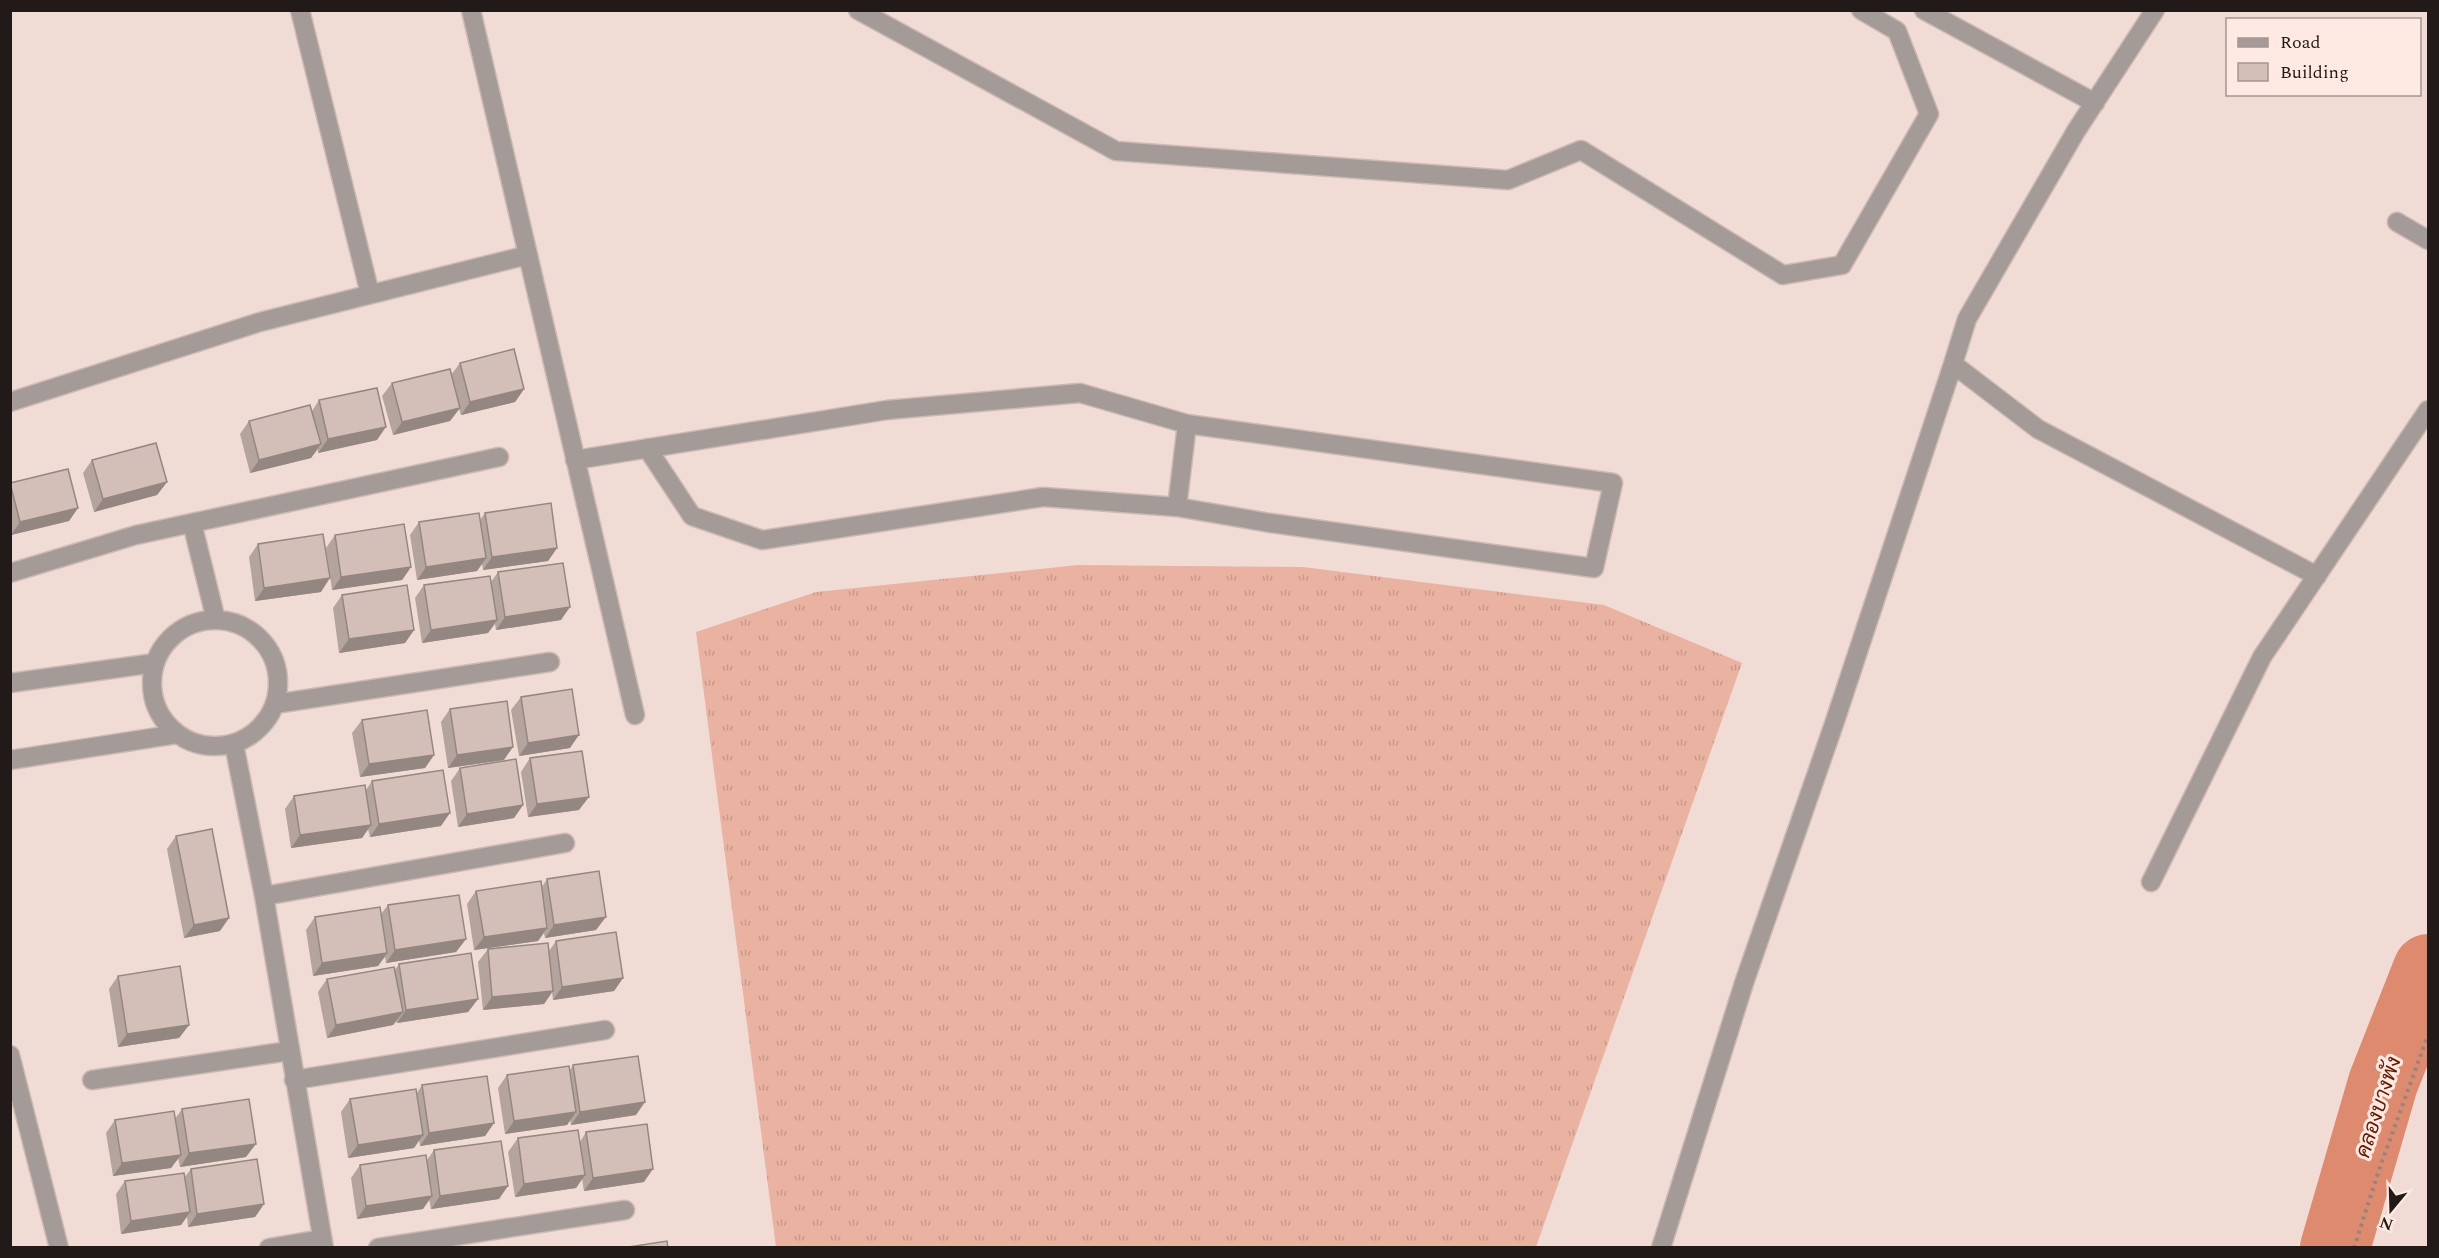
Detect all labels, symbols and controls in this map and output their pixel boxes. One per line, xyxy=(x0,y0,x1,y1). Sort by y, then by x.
legend xyxy=(2226,18,2421,96)
text: Road xyxy=(2280,29,2321,56)
text: Building xyxy=(2280,59,2349,86)
water label: คลองบางพัง xyxy=(2348,1053,2410,1162)
north arrow xyxy=(2361,1180,2421,1240)
text: N xyxy=(2376,1210,2397,1237)

